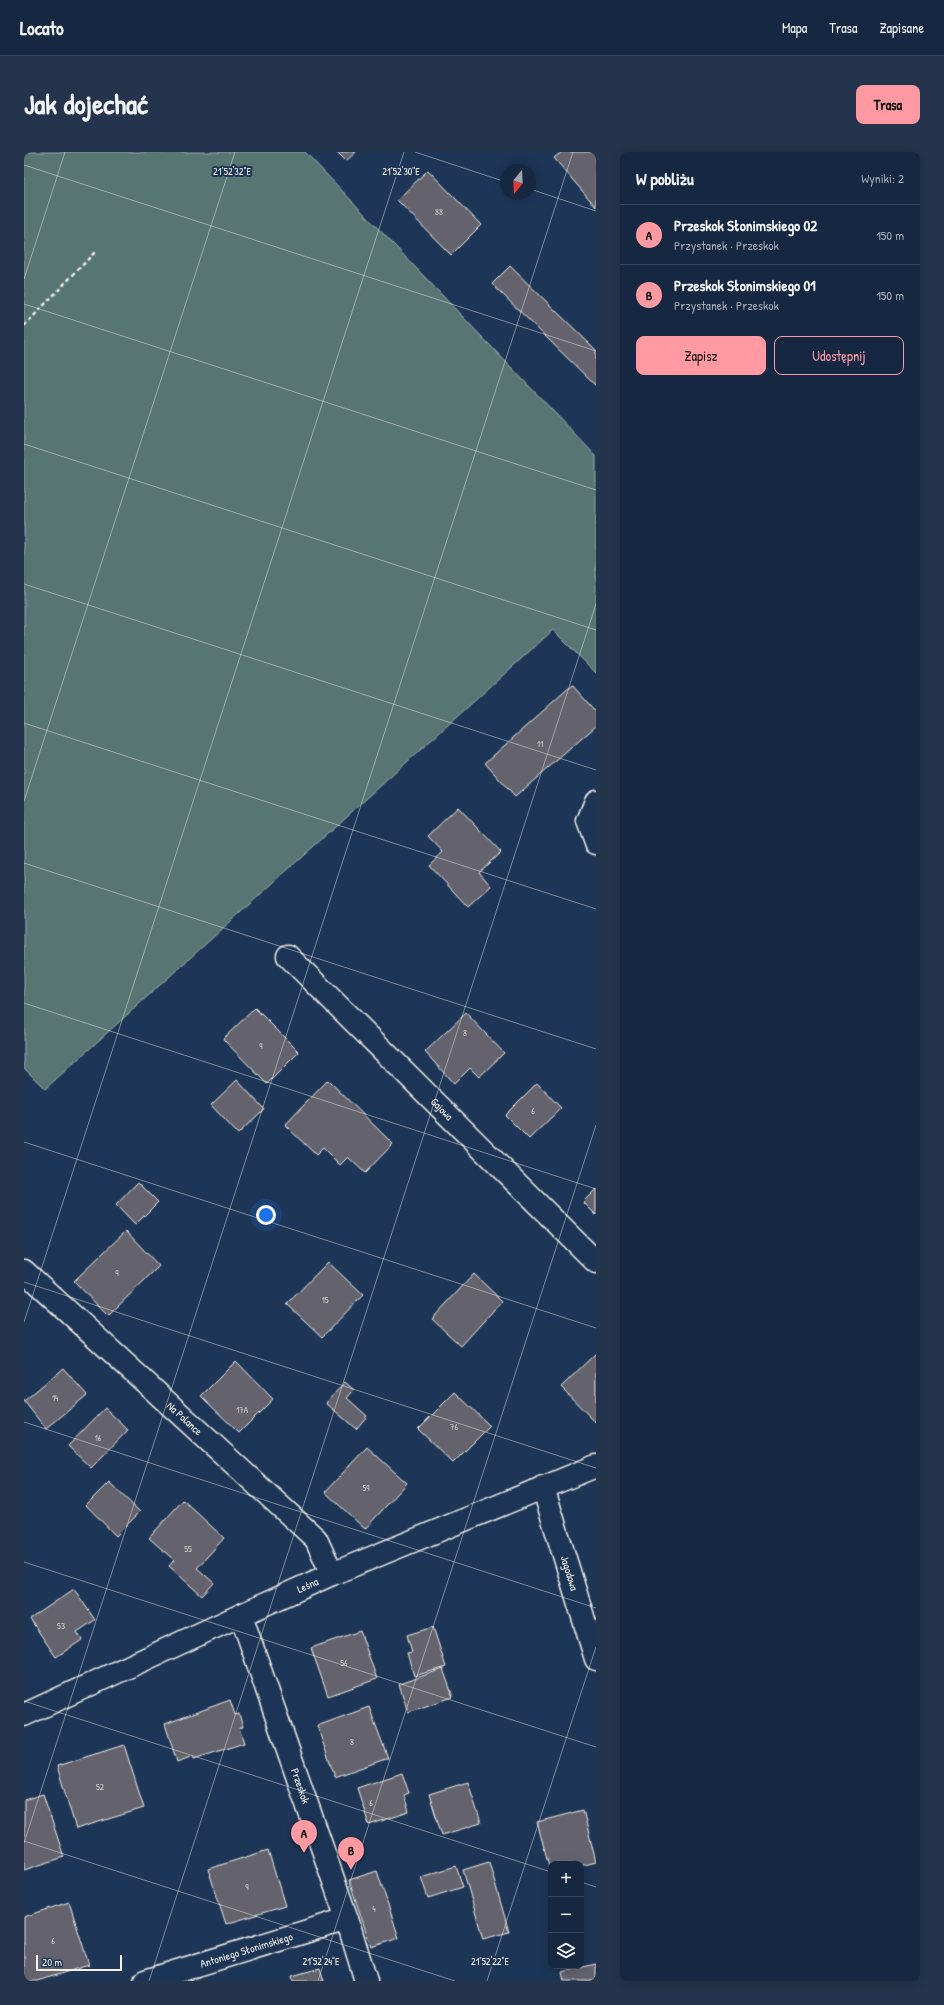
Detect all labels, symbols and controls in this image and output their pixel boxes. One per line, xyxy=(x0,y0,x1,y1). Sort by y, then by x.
text: Locato xyxy=(20,15,64,41)
text: Mapa xyxy=(782,18,807,37)
text: Trasa xyxy=(829,18,858,37)
text: Zapisane xyxy=(880,18,924,37)
text: Jak dojechać xyxy=(24,85,148,123)
button: Trasa xyxy=(856,85,920,124)
north arrow xyxy=(500,164,536,200)
text: 21°52'32"E xyxy=(213,165,251,178)
text: 21°52'30"E xyxy=(382,165,420,178)
text: W pobliżu xyxy=(636,167,694,190)
text: Wyniki: 2 xyxy=(861,169,904,187)
house number: 88 xyxy=(435,206,443,218)
text: Przeskok Słonimskiego 02 xyxy=(674,215,817,236)
text: A xyxy=(646,226,652,244)
text: 150 m xyxy=(876,226,904,244)
text: Przystanek · Przeskok xyxy=(674,236,779,254)
text: Przeskok Słonimskiego 01 xyxy=(674,275,816,296)
text: B xyxy=(646,286,652,304)
text: 150 m xyxy=(876,286,904,304)
text: Przystanek · Przeskok xyxy=(674,296,779,314)
button: Zapisz xyxy=(636,336,766,375)
button: Udostępnij xyxy=(774,336,904,375)
house number: 11 xyxy=(537,738,543,750)
house number: 8 xyxy=(463,1027,467,1039)
house number: 9 xyxy=(259,1040,263,1052)
street label: Gajowa xyxy=(428,1095,457,1124)
house number: 6 xyxy=(531,1105,535,1117)
your location xyxy=(256,1205,276,1225)
house number: 9 xyxy=(115,1267,119,1279)
house number: 15 xyxy=(321,1294,329,1306)
house number: 14 xyxy=(52,1392,59,1404)
street label: Na Polance xyxy=(164,1399,206,1439)
house number: 17A xyxy=(236,1404,249,1416)
house number: 76 xyxy=(450,1421,458,1433)
house number: 16 xyxy=(95,1432,102,1444)
house number: 59 xyxy=(362,1482,370,1494)
house number: 55 xyxy=(184,1543,192,1555)
street label: Jagodowa xyxy=(558,1554,582,1593)
street label: Leśna xyxy=(295,1574,321,1596)
house number: 53 xyxy=(57,1620,65,1632)
house number: 56 xyxy=(340,1657,348,1669)
house number: 8 xyxy=(350,1736,354,1748)
street label: Przeskok xyxy=(288,1766,313,1806)
house number: 52 xyxy=(96,1781,105,1793)
house number: 6 xyxy=(369,1797,373,1809)
pin: A xyxy=(291,1820,317,1853)
pin: B xyxy=(338,1837,364,1870)
map controls xyxy=(548,1861,584,1969)
button: + xyxy=(548,1861,584,1897)
house number: 9 xyxy=(245,1881,249,1893)
button: − xyxy=(548,1897,584,1933)
house number: 4 xyxy=(372,1903,376,1915)
street label: Antoniego Słonimskiego xyxy=(198,1929,295,1971)
button: layers xyxy=(548,1933,584,1969)
house number: 6 xyxy=(51,1935,55,1947)
scale bar xyxy=(36,1953,122,1972)
text: 20 m xyxy=(42,1955,62,1969)
text: 21°52'24"E xyxy=(302,1955,340,1968)
text: 21°52'22"E xyxy=(471,1955,510,1968)

